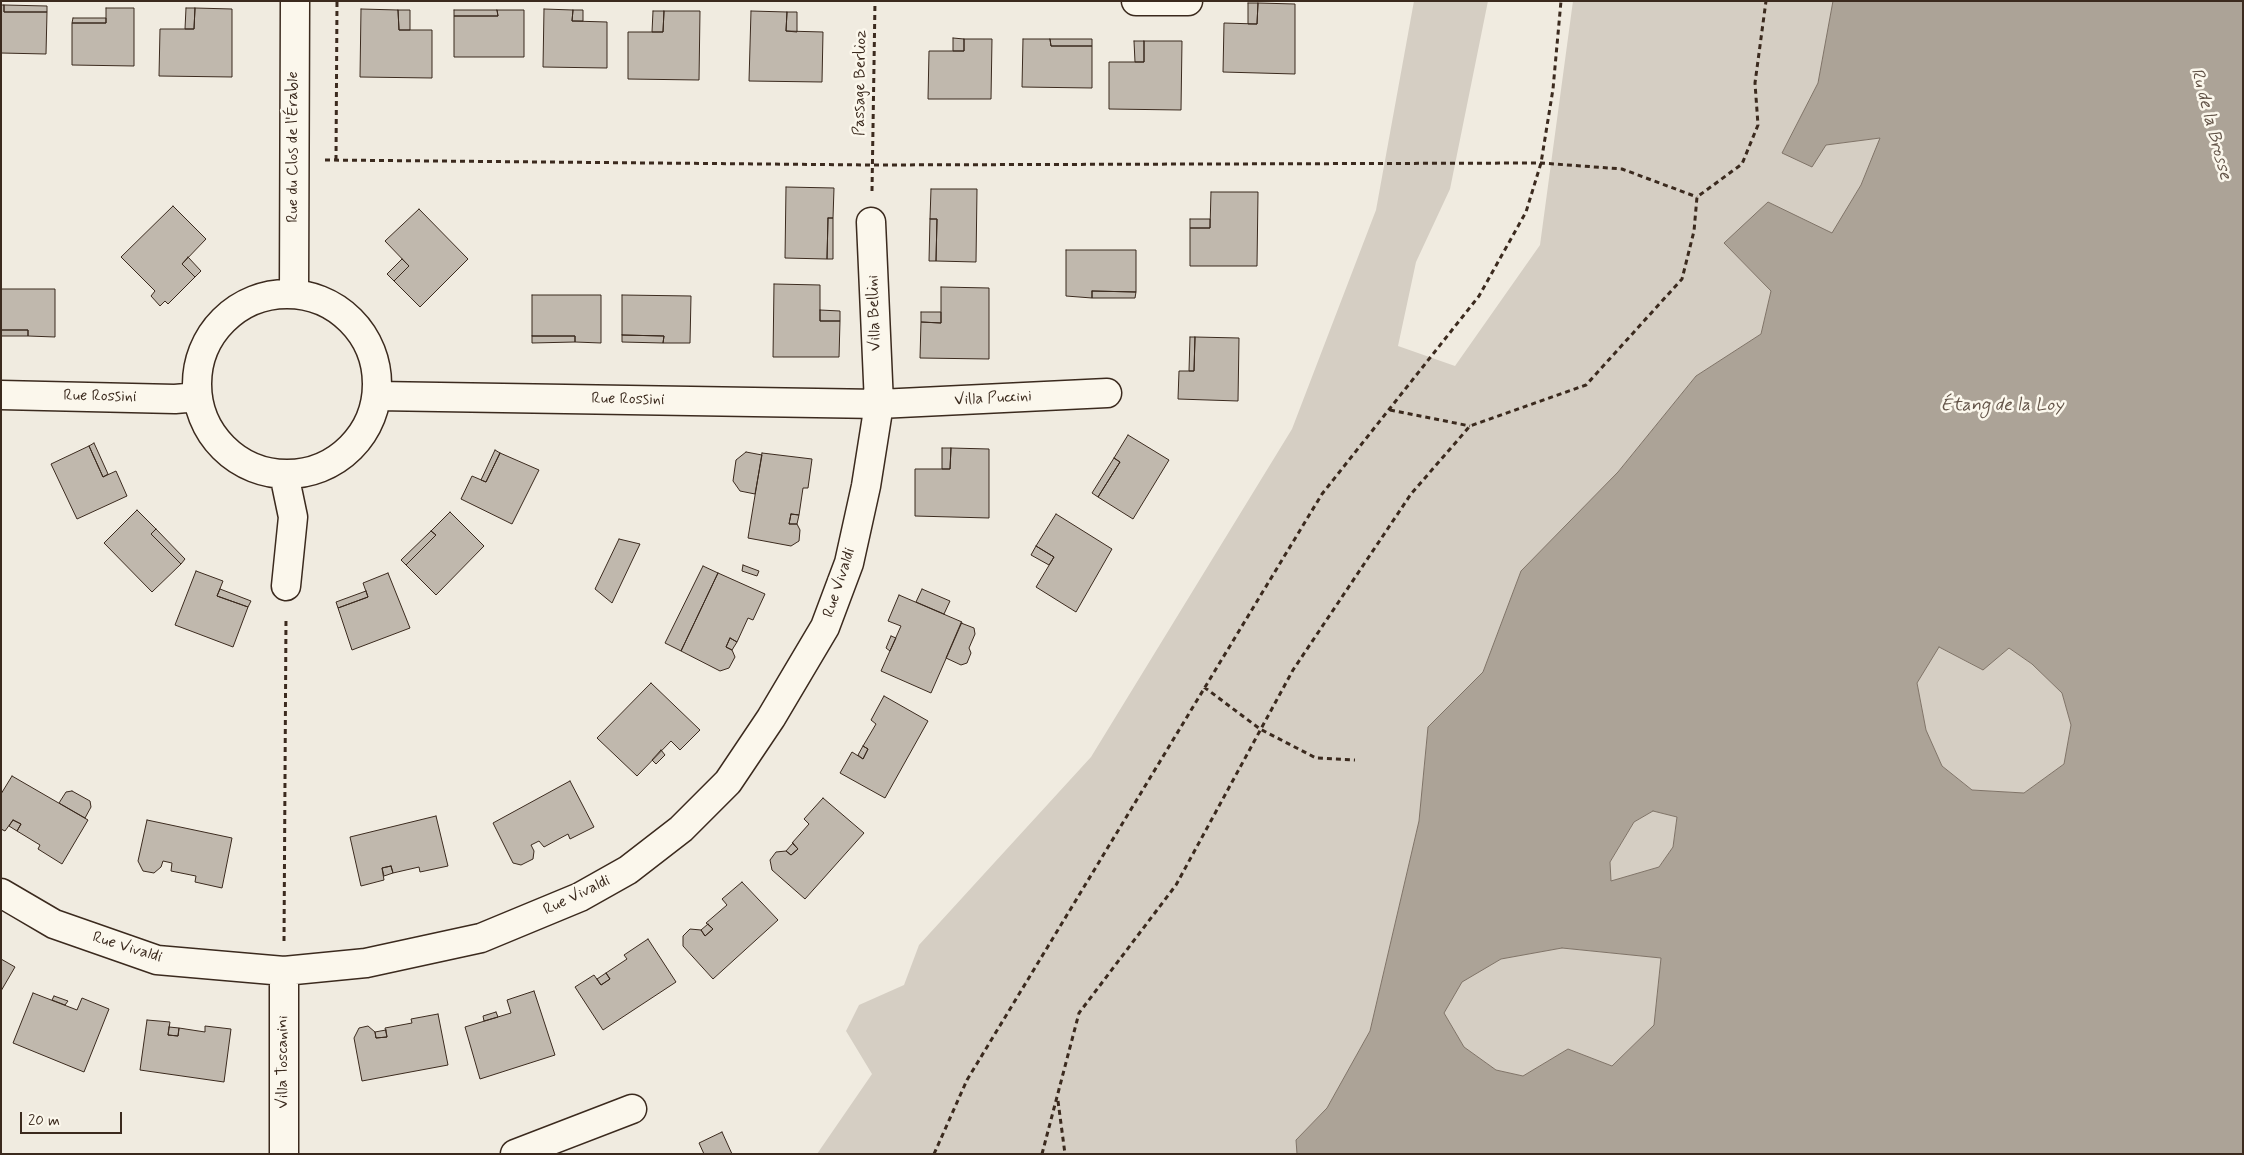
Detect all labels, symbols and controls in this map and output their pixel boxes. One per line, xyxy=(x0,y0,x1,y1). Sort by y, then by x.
street label: Passage Berlioz xyxy=(850,30,872,136)
water label: Ru de la Brosse xyxy=(2185,66,2235,182)
street label: Rue du Clos de l'Érable xyxy=(284,71,304,223)
street label: Villa Bellini xyxy=(864,275,886,351)
street label: Rue Rossini xyxy=(63,387,137,407)
street label: Villa Puccini xyxy=(954,387,1032,411)
street label: Rue Rossini xyxy=(591,390,665,410)
water label: Étang de la Loy xyxy=(1941,395,2063,417)
street label: Rue Vivaldi xyxy=(820,546,860,620)
street label: Rue Vivaldi xyxy=(540,872,614,920)
street label: Rue Vivaldi xyxy=(90,928,164,968)
street label: Villa Toscanini xyxy=(274,1015,294,1109)
scale bar xyxy=(22,1102,125,1134)
text: 20 m xyxy=(28,1111,60,1131)

